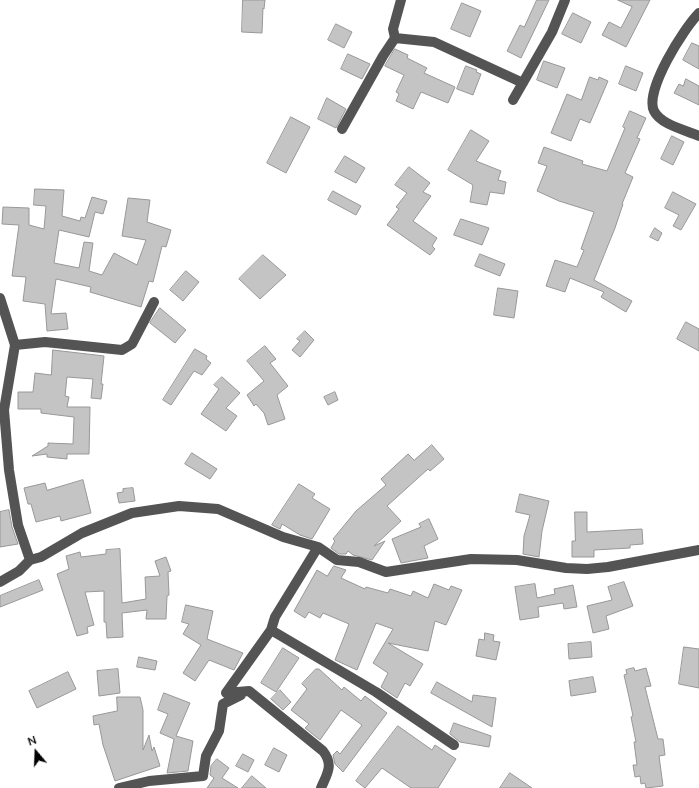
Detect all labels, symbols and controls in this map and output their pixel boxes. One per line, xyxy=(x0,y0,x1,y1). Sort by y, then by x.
north arrow xyxy=(16,732,56,772)
text: N xyxy=(26,733,38,749)

